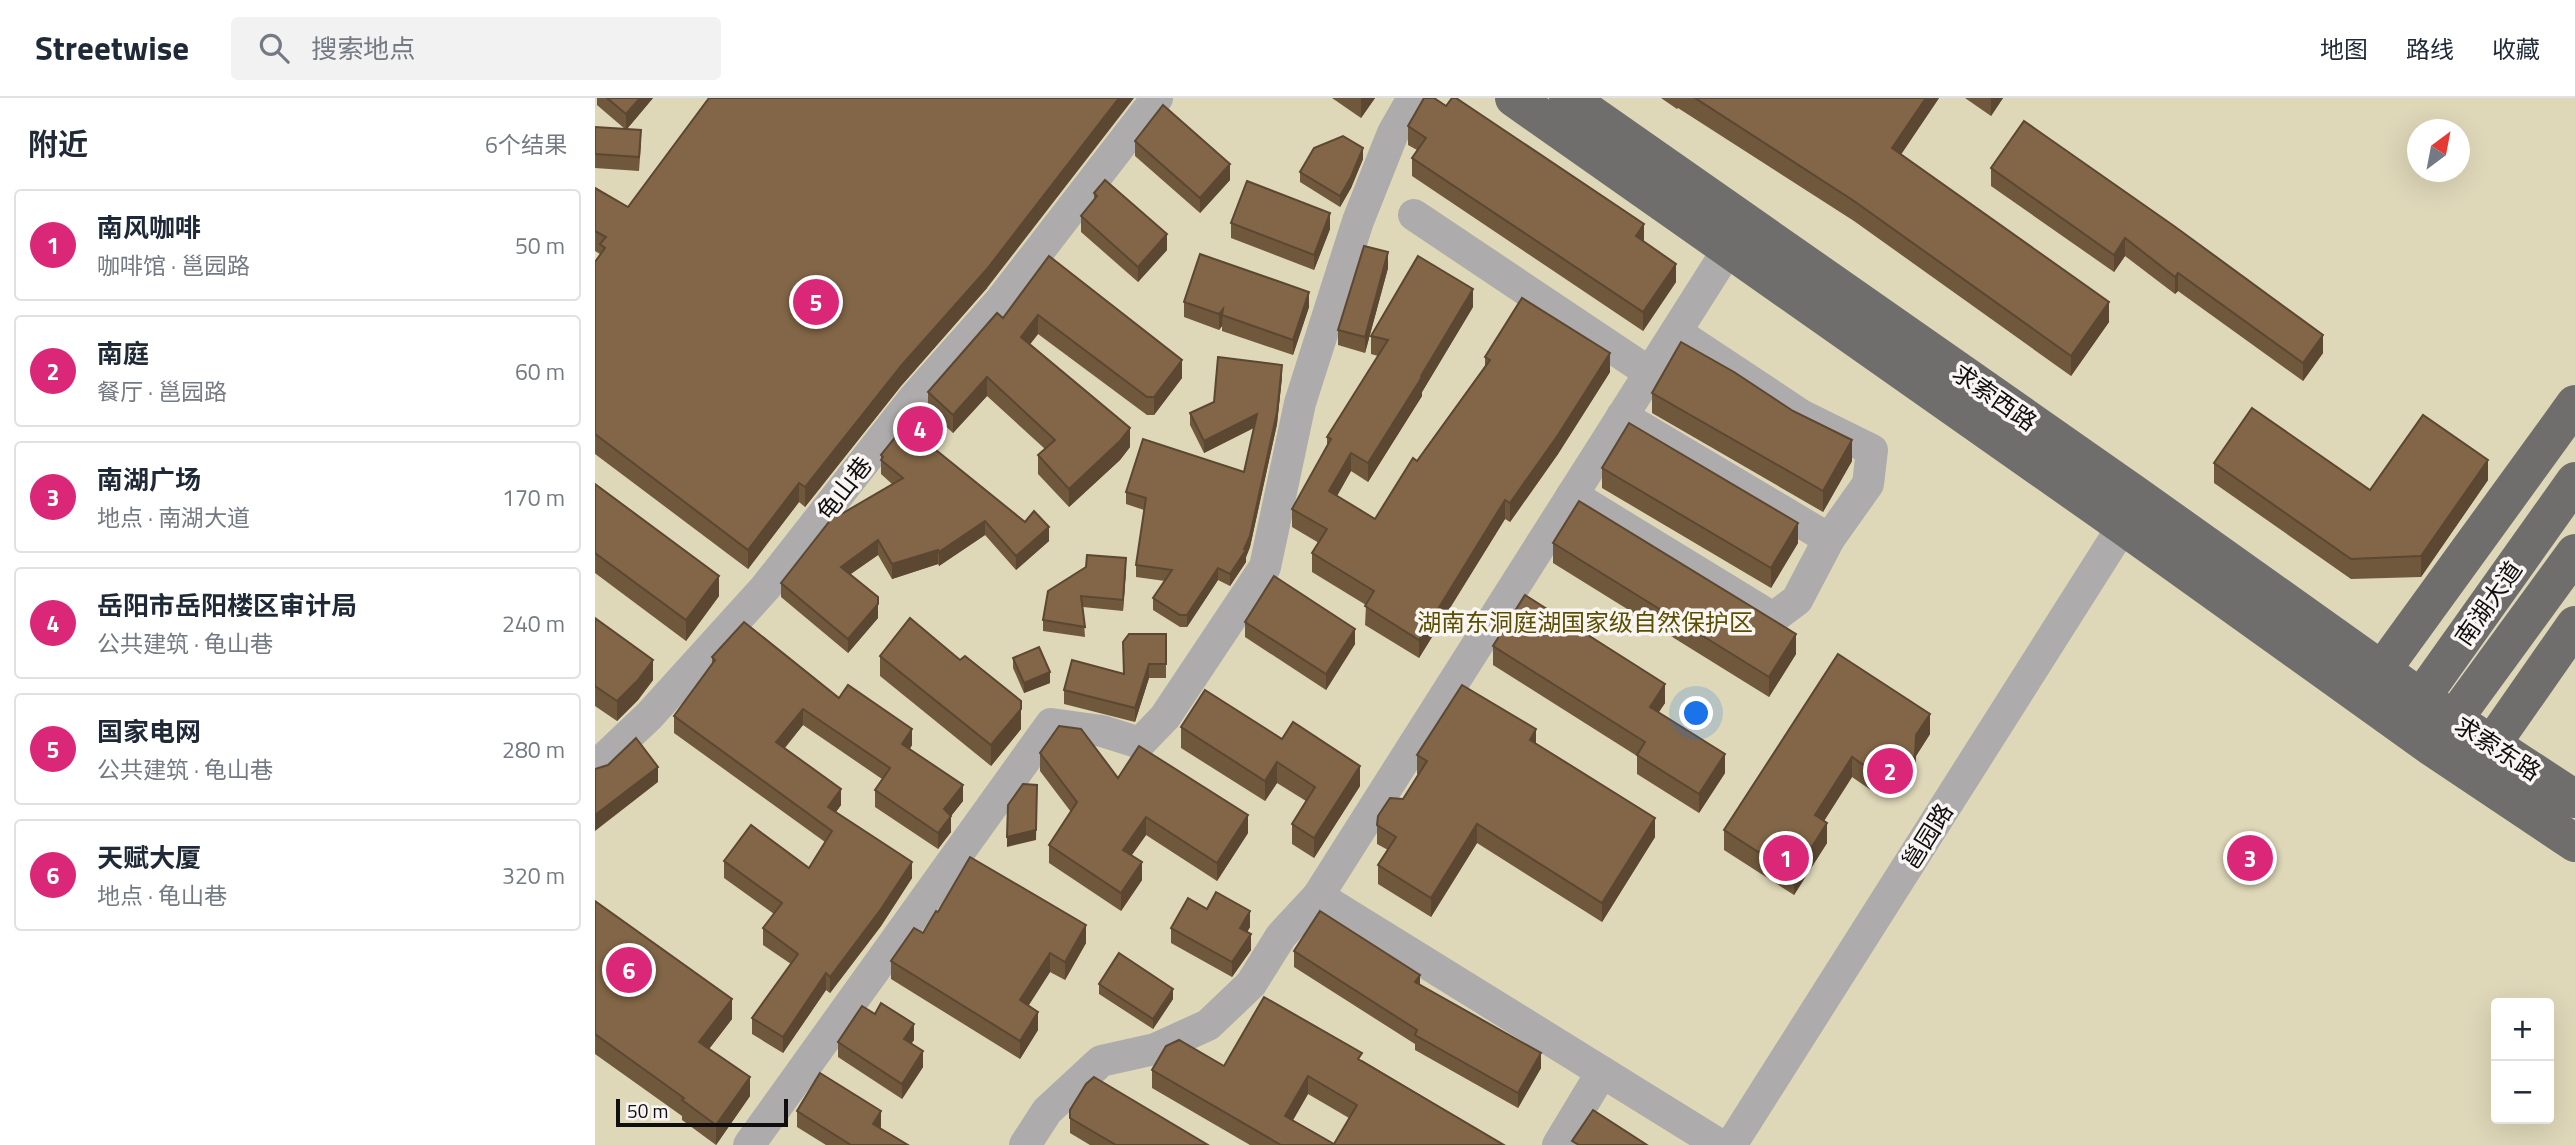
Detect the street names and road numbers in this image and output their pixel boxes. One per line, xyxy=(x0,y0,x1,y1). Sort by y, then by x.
street label: 求索西路 xyxy=(1945,355,2045,439)
street label: 龟山巷 xyxy=(808,449,880,527)
street label: 南湖大道 xyxy=(2446,553,2530,653)
street label: 求索东路 xyxy=(2448,707,2548,789)
street label: 邕园路 xyxy=(1893,796,1961,876)

